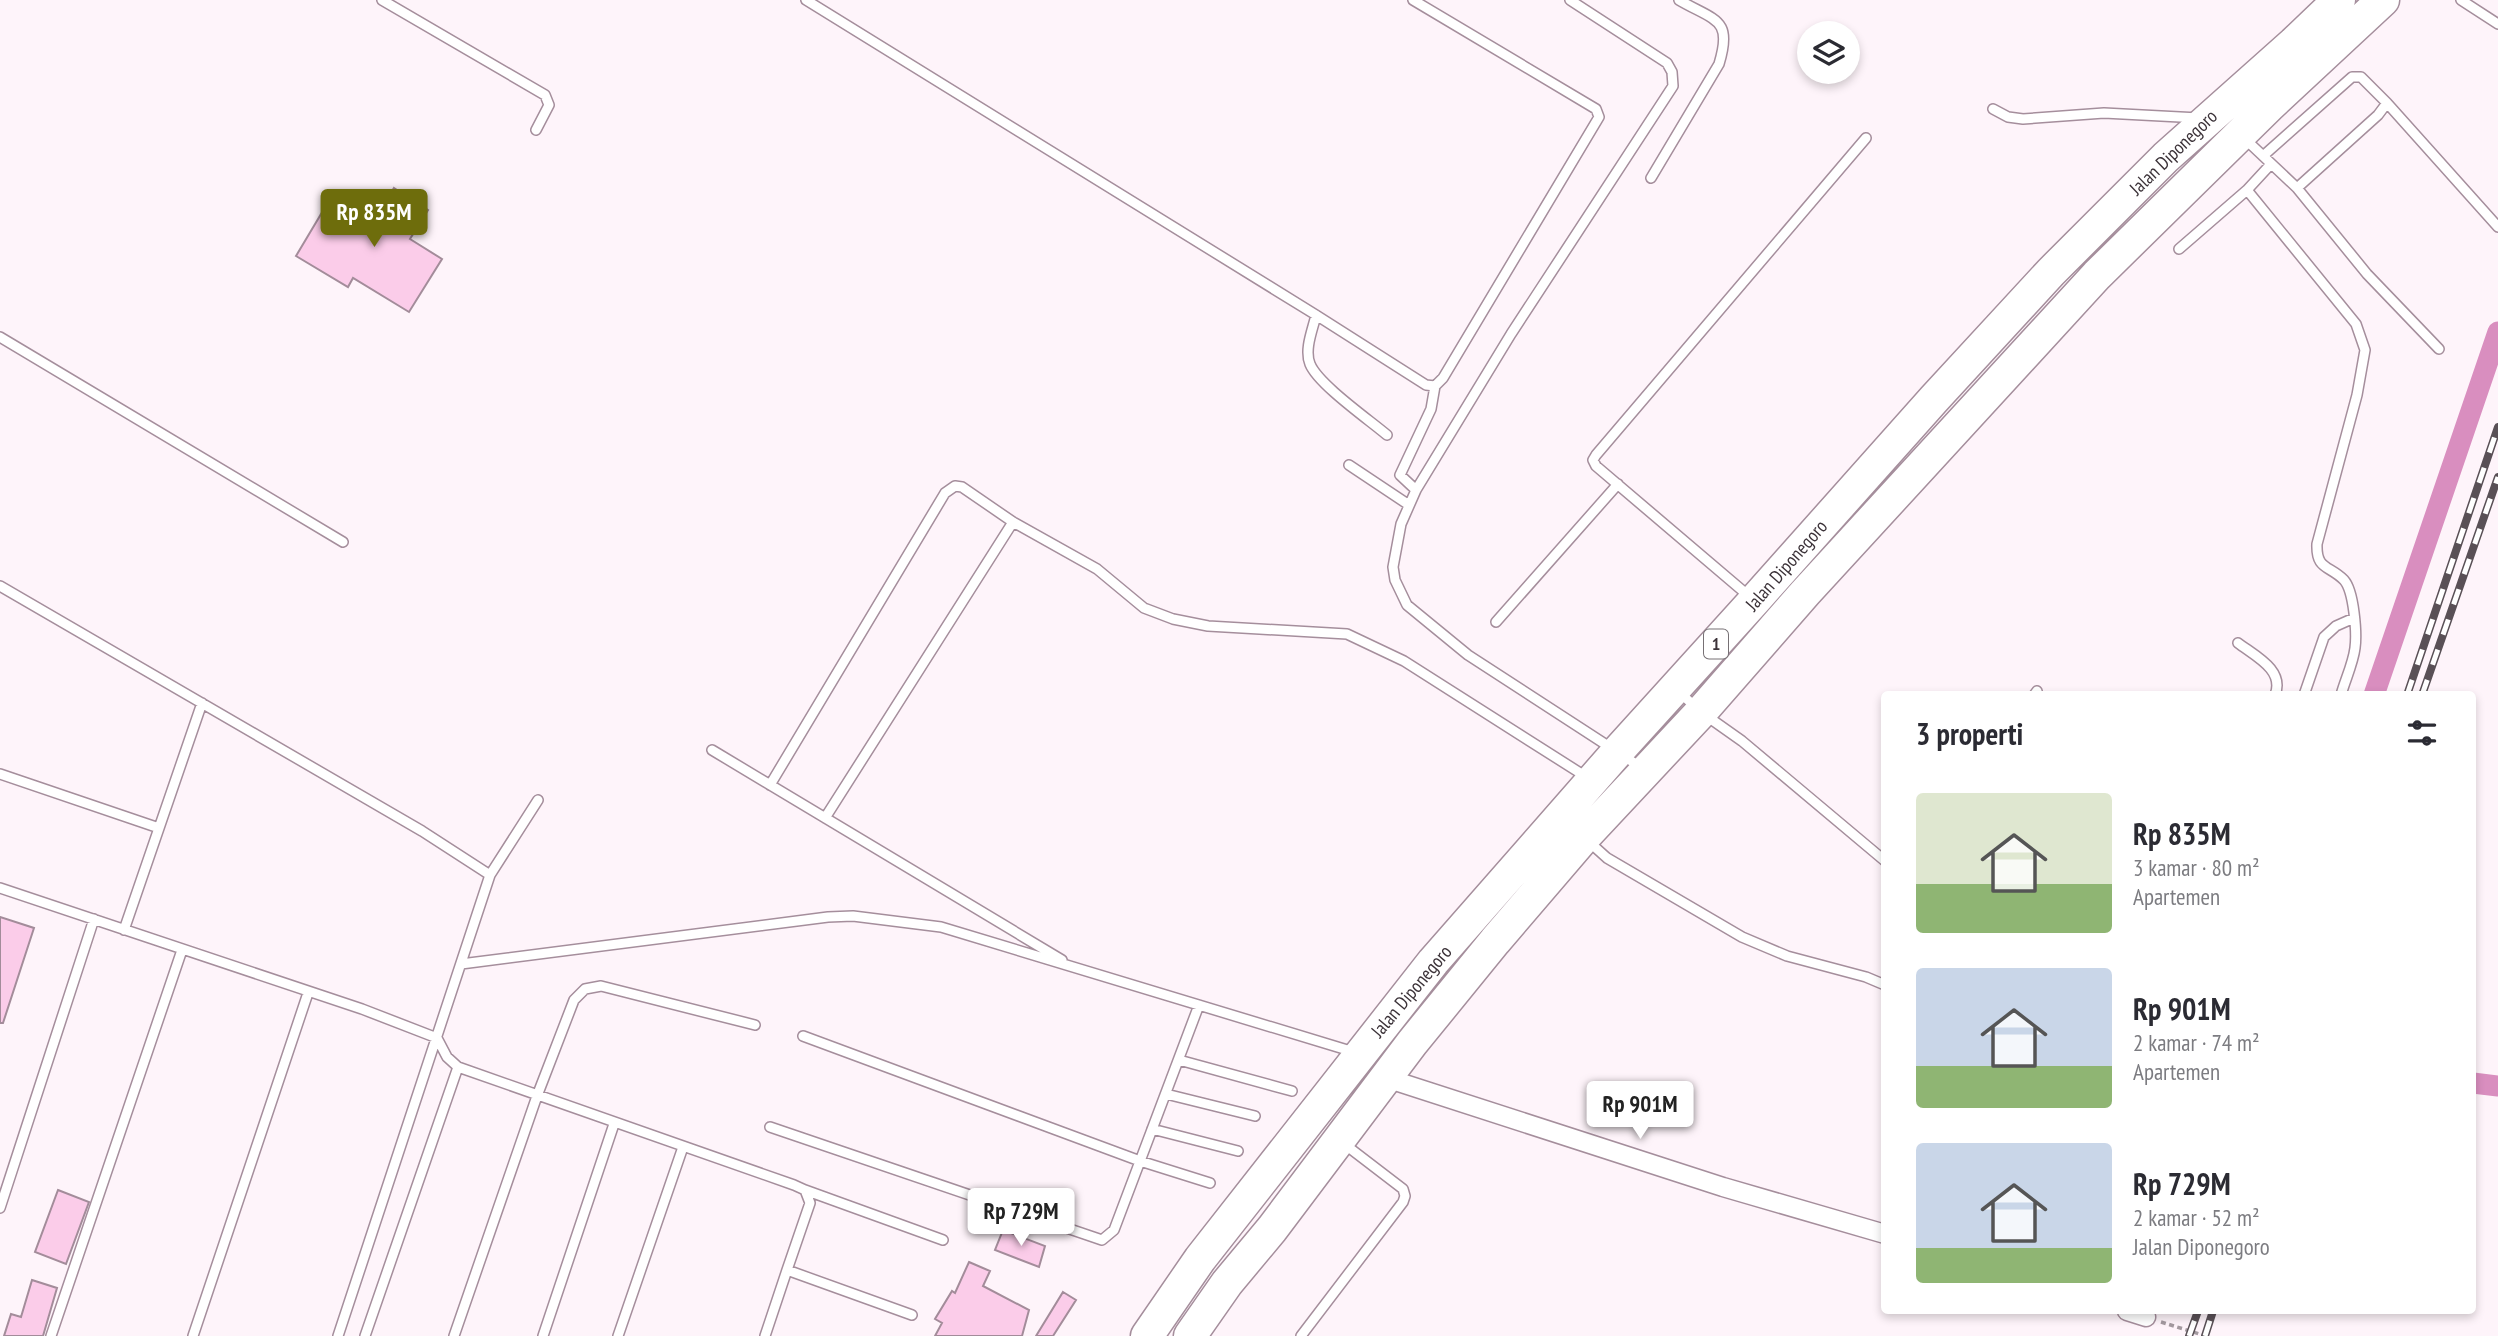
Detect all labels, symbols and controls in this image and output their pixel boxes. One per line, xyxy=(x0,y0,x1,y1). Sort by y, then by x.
map controls xyxy=(1797,21,1860,84)
button: layers xyxy=(1797,21,1860,84)
street label: Jalan Diponegoro xyxy=(2123,104,2222,201)
pin: Rp 835M xyxy=(309,190,439,249)
text: Rp 835M xyxy=(337,197,411,226)
street label: Jalan Diponegoro xyxy=(1739,514,1832,616)
road number: 1 xyxy=(1704,630,1728,658)
text: 3 properti xyxy=(1916,714,2023,753)
icon: filters xyxy=(2403,714,2441,752)
text: Rp 835M xyxy=(2133,814,2231,853)
icon: home xyxy=(1972,821,2056,905)
text: 3 kamar · 80 m² xyxy=(2133,853,2260,882)
text: Apartemen xyxy=(2133,882,2220,911)
street label: Jalan Diponegoro xyxy=(1365,940,1457,1043)
text: Rp 901M xyxy=(2133,989,2231,1028)
icon: home xyxy=(1972,996,2056,1080)
text: 2 kamar · 74 m² xyxy=(2133,1028,2260,1057)
text: Apartemen xyxy=(2133,1057,2220,1086)
pin: Rp 901M xyxy=(1575,1082,1705,1141)
text: Rp 901M xyxy=(1603,1089,1677,1118)
text: Rp 729M xyxy=(2133,1164,2231,1203)
icon: home xyxy=(1972,1171,2056,1255)
pin: Rp 729M xyxy=(956,1188,1086,1248)
text: Rp 729M xyxy=(984,1196,1058,1225)
text: 2 kamar · 52 m² xyxy=(2133,1203,2260,1232)
text: Jalan Diponegoro xyxy=(2133,1232,2270,1261)

